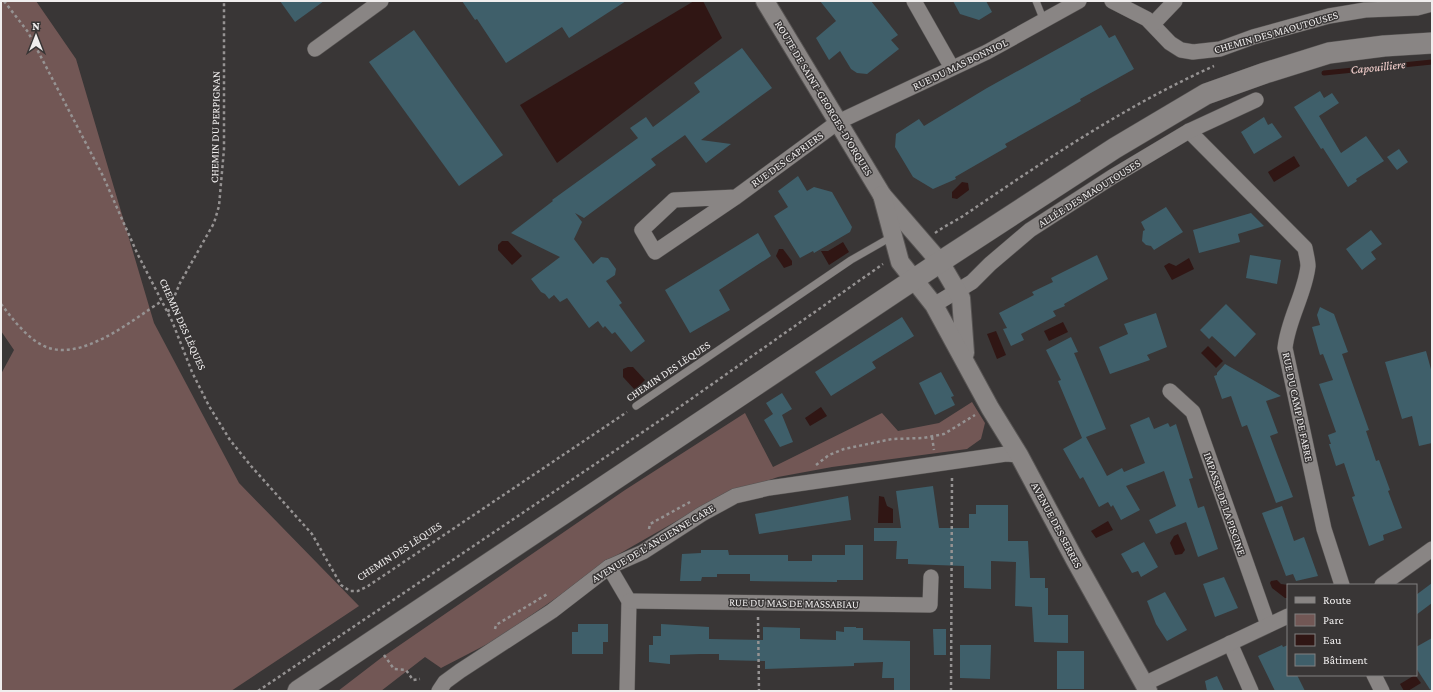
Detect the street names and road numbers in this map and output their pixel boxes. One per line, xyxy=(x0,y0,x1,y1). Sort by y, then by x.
street label: CHEMIN DES MAOUTOUSES xyxy=(1213,9,1339,55)
street label: ROUTE DE SAINT-GEORGES-D'ORQUES xyxy=(773,18,875,178)
street label: RUE DU MAS BONNIOL xyxy=(911,36,1010,92)
street label: CHEMIN DU PERPIGNAN xyxy=(208,71,222,183)
street label: RUE DES CAPRIERS xyxy=(749,129,825,189)
street label: ALLÉE DES MAOUTOUSES xyxy=(1036,157,1142,229)
street label: CHEMIN DES LÈQUES xyxy=(157,276,209,372)
street label: CHEMIN DES LÈQUES xyxy=(624,338,712,404)
street label: RUE DU CAMP DE FABRE xyxy=(1281,351,1315,463)
street label: IMPASSE DE LA PISCINE xyxy=(1202,451,1248,557)
street label: AVENUE DES SERRES xyxy=(1029,480,1085,570)
street label: AVENUE DE L'ANCIENNE GARE xyxy=(589,502,717,584)
street label: CHEMIN DES LÈQUES xyxy=(354,519,444,583)
street label: RUE DU MAS DE MASSABIAU xyxy=(729,596,859,610)

